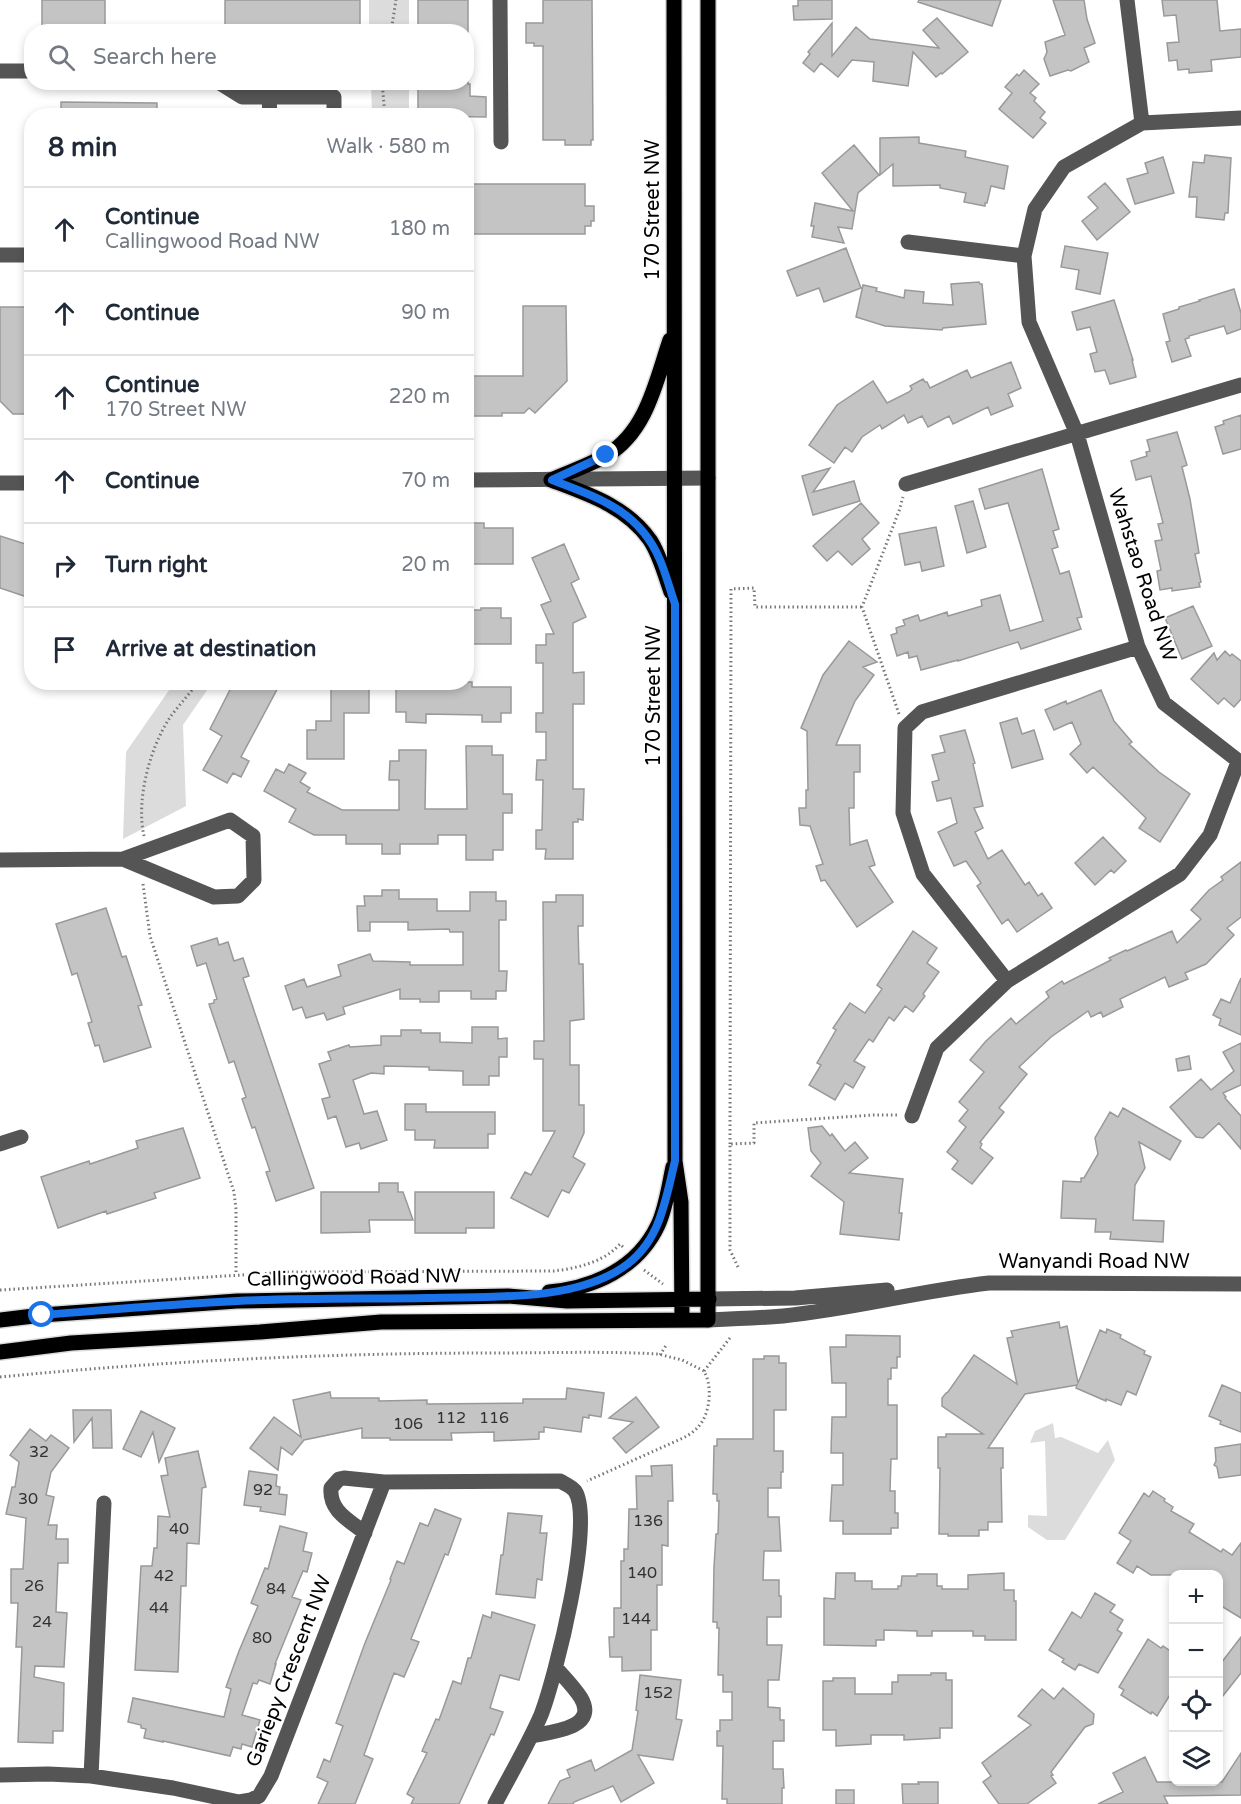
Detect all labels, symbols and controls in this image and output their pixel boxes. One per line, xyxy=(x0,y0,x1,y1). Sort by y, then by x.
search box xyxy=(24,24,474,90)
icon: search xyxy=(45,41,78,74)
text: Search here xyxy=(93,44,217,70)
text: 8 min xyxy=(48,132,117,163)
text: Walk · 580 m xyxy=(327,135,450,159)
street label: 170 Street NW xyxy=(641,139,665,281)
text: Continue xyxy=(105,204,200,230)
icon: ahead xyxy=(48,213,81,246)
text: 180 m xyxy=(389,217,450,241)
text: Callingwood Road NW xyxy=(105,230,319,254)
icon: ahead xyxy=(48,297,81,330)
text: Continue xyxy=(105,300,200,326)
text: 90 m xyxy=(401,301,450,325)
text: Continue xyxy=(105,372,200,398)
icon: ahead xyxy=(48,381,81,414)
text: 220 m xyxy=(389,385,450,409)
text: 170 Street NW xyxy=(105,398,247,422)
route end xyxy=(592,441,618,467)
icon: ahead xyxy=(48,465,81,498)
text: Continue xyxy=(105,468,200,494)
text: 70 m xyxy=(401,469,450,493)
street label: Wahstao Road NW xyxy=(1103,486,1181,664)
icon: right xyxy=(48,549,81,582)
text: Turn right xyxy=(105,552,207,578)
text: 20 m xyxy=(401,553,450,577)
street label: 170 Street NW xyxy=(642,625,666,767)
icon: arrive xyxy=(48,633,81,666)
text: Arrive at destination xyxy=(105,636,316,662)
street label: Wanyandi Road NW xyxy=(998,1250,1190,1274)
street label: Callingwood Road NW xyxy=(247,1264,461,1292)
route start xyxy=(28,1301,54,1327)
house number: 112 xyxy=(436,1408,466,1428)
house number: 116 xyxy=(479,1408,509,1428)
house number: 106 xyxy=(393,1414,423,1434)
house number: 32 xyxy=(29,1442,49,1462)
house number: 92 xyxy=(253,1480,273,1500)
house number: 30 xyxy=(18,1489,38,1509)
house number: 136 xyxy=(633,1511,663,1531)
house number: 40 xyxy=(169,1519,189,1539)
house number: 140 xyxy=(627,1563,657,1583)
house number: 42 xyxy=(154,1566,174,1586)
map controls xyxy=(1169,1570,1223,1786)
button: + xyxy=(1169,1570,1223,1624)
street label: Gariepy Crescent NW xyxy=(241,1572,337,1770)
house number: 26 xyxy=(24,1576,44,1596)
house number: 84 xyxy=(266,1579,286,1599)
house number: 44 xyxy=(149,1598,169,1618)
house number: 144 xyxy=(621,1609,651,1629)
house number: 24 xyxy=(32,1612,52,1632)
button: − xyxy=(1169,1624,1223,1678)
house number: 80 xyxy=(252,1628,272,1648)
button: locate xyxy=(1169,1678,1223,1732)
house number: 152 xyxy=(643,1683,673,1703)
button: layers xyxy=(1169,1732,1223,1786)

